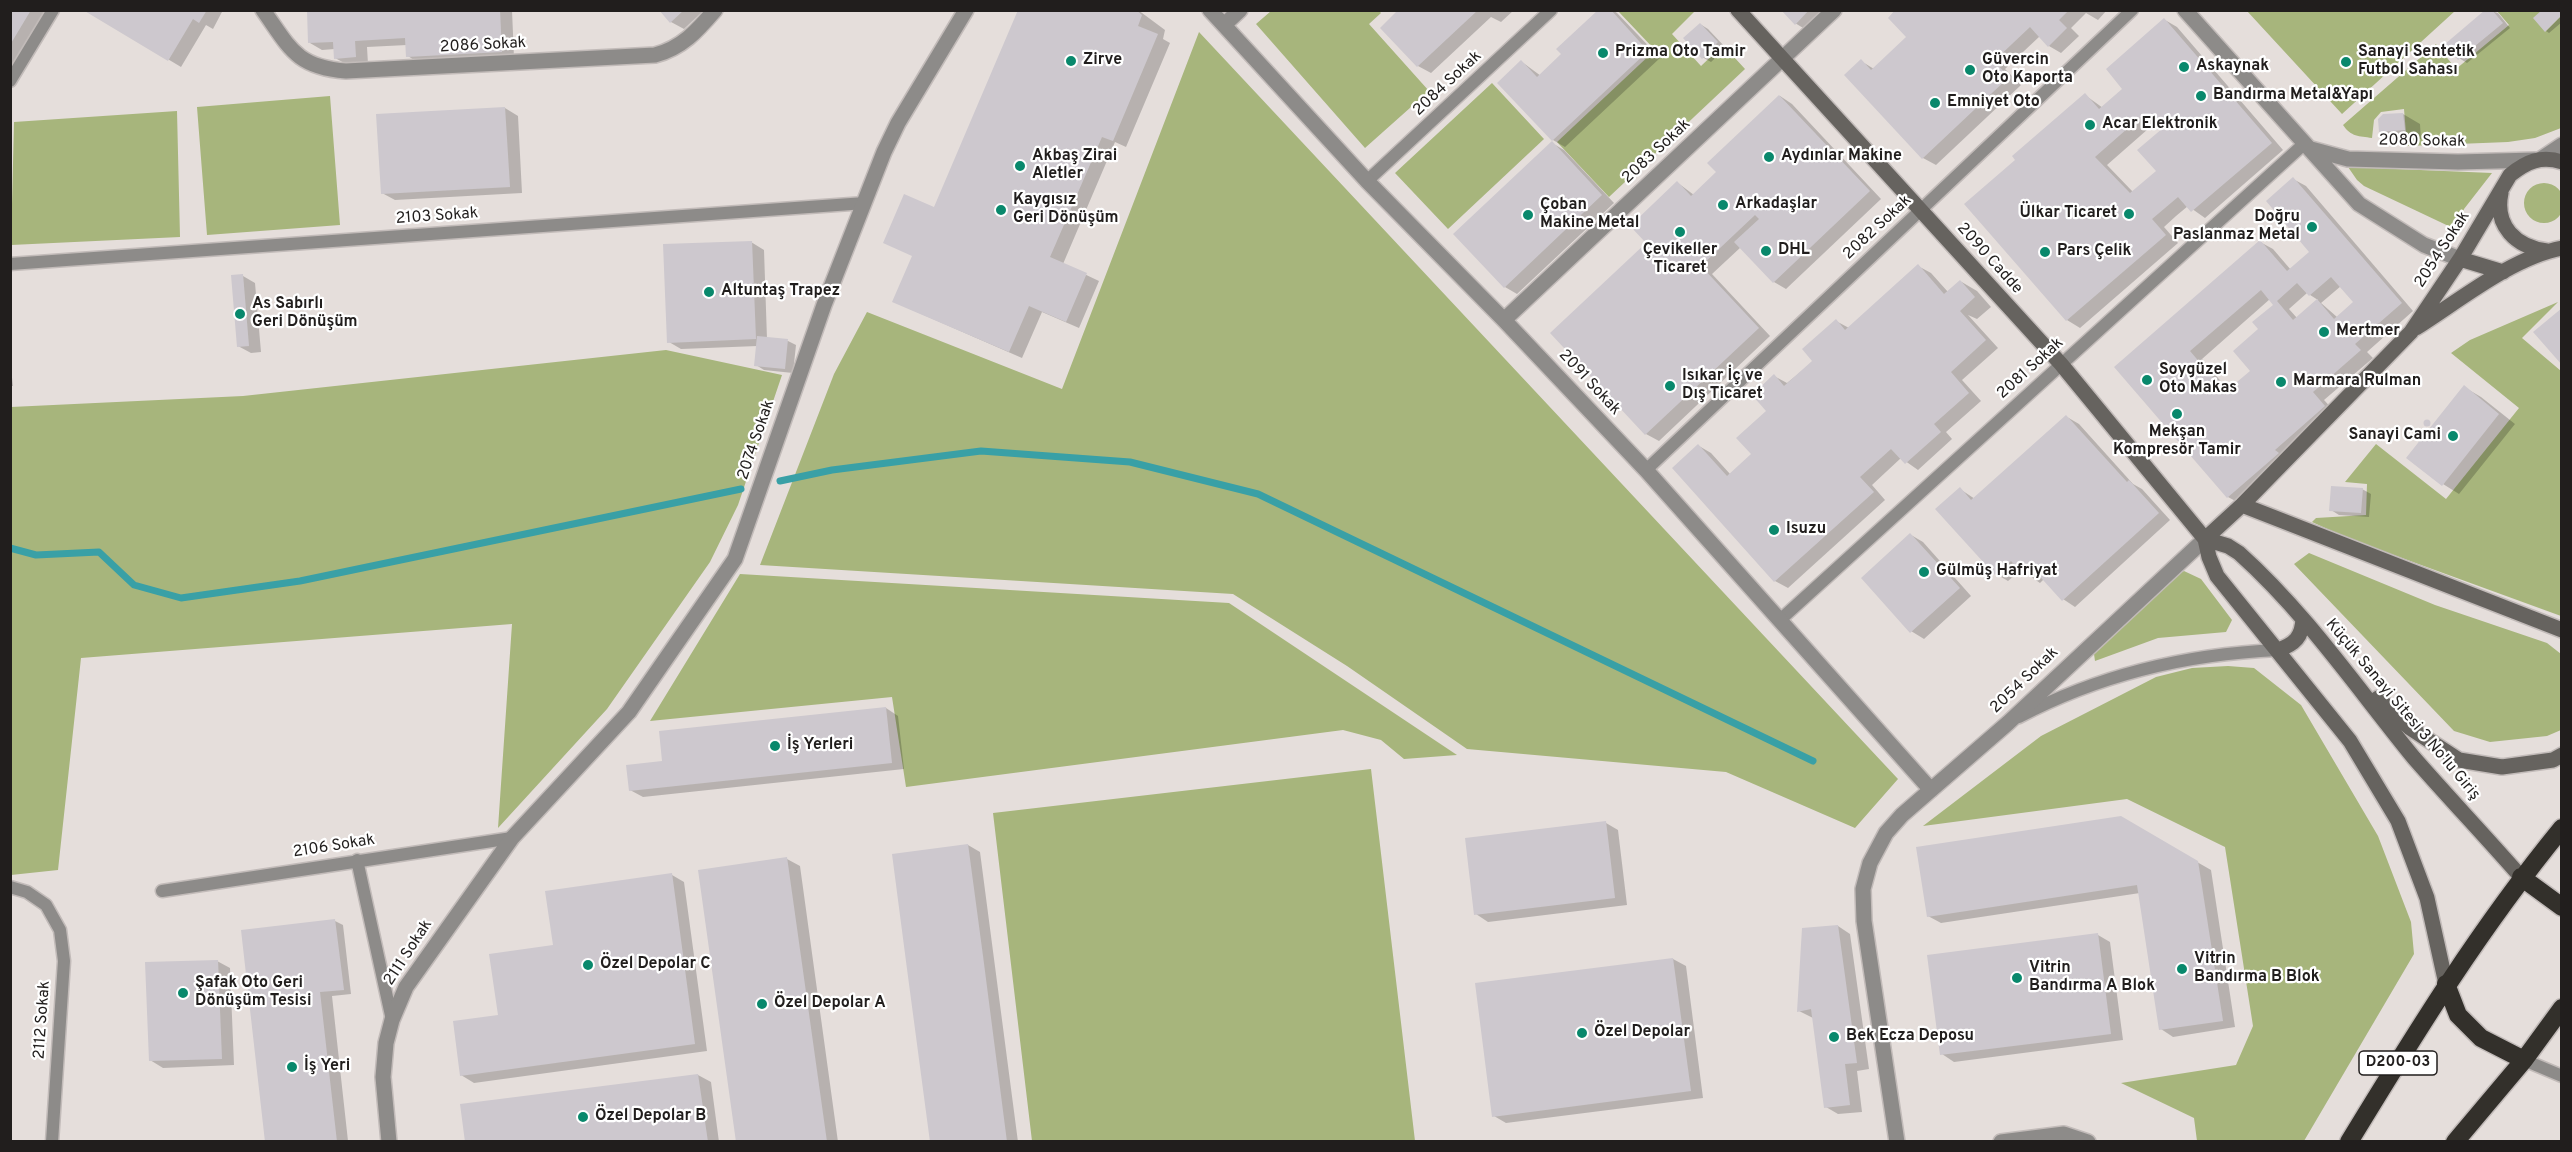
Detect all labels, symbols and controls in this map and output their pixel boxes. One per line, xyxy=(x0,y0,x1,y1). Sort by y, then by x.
street label: 2086 Sokak xyxy=(439,34,527,58)
place label: Prizma Oto Tamir xyxy=(1615,43,1746,63)
place label: Sanayi Sentetik Futbol Sahası xyxy=(2358,43,2475,81)
marker: Prizma Oto Tamir xyxy=(1596,46,1610,60)
street label: 2084 Sokak xyxy=(1410,47,1486,121)
place label: Zirve xyxy=(1083,51,1122,71)
place label: Güvercin Oto Kaporta xyxy=(1982,51,2073,89)
marker: Zirve xyxy=(1064,54,1078,68)
marker: Sanayi Sentetik Futbol Sahası xyxy=(2339,55,2353,69)
place label: Askaynak xyxy=(2196,57,2269,77)
marker: Askaynak xyxy=(2177,60,2191,74)
marker: Güvercin Oto Kaporta xyxy=(1963,63,1977,77)
place label: Bandırma Metal&Yapı xyxy=(2213,86,2373,106)
marker: Bandırma Metal&Yapı xyxy=(2194,89,2208,103)
place label: Emniyet Oto xyxy=(1947,93,2040,113)
marker: Emniyet Oto xyxy=(1928,96,1942,110)
street label: 2083 Sokak xyxy=(1619,115,1695,189)
place label: Acar Elektronik xyxy=(2102,115,2218,135)
marker: Acar Elektronik xyxy=(2083,118,2097,132)
street label: 2080 Sokak xyxy=(2378,132,2466,152)
place label: Akbaş Zirai Aletler xyxy=(1032,147,1117,185)
place label: Aydınlar Makine xyxy=(1781,147,1902,167)
marker: Aydınlar Makine xyxy=(1762,150,1776,164)
marker: Akbaş Zirai Aletler xyxy=(1013,159,1027,173)
place label: Kaygısız Geri Dönüşüm xyxy=(1013,191,1119,229)
street label: 2082 Sokak xyxy=(1840,192,1916,264)
place label: Arkadaşlar xyxy=(1735,195,1817,215)
place label: Çoban Makine Metal xyxy=(1540,196,1639,234)
marker: Arkadaşlar xyxy=(1716,198,1730,212)
marker: Kaygısız Geri Dönüşüm xyxy=(994,203,1008,217)
place label: Ülkar Ticaret xyxy=(2019,204,2117,224)
street label: 2103 Sokak xyxy=(395,205,479,229)
marker: Ülkar Ticaret xyxy=(2122,207,2136,221)
marker: Çoban Makine Metal xyxy=(1521,208,1535,222)
place label: Doğru Paslanmaz Metal xyxy=(2173,208,2300,246)
street label: 2054 Sokak xyxy=(2411,208,2475,292)
street label: 2090 Cadde xyxy=(1952,219,2026,299)
marker: Doğru Paslanmaz Metal xyxy=(2305,220,2319,234)
marker: Çevikeller Ticaret xyxy=(1673,225,1687,239)
place label: Çevikeller Ticaret xyxy=(1643,241,1717,279)
place label: DHL xyxy=(1778,241,1810,261)
place label: Pars Çelik xyxy=(2057,242,2131,262)
marker: DHL xyxy=(1759,244,1773,258)
marker: Pars Çelik xyxy=(2038,245,2052,259)
place label: Altuntaş Trapez xyxy=(721,282,840,302)
marker: Altuntaş Trapez xyxy=(702,285,716,299)
place label: As Sabırlı Geri Dönüşüm xyxy=(252,295,358,333)
marker: As Sabırlı Geri Dönüşüm xyxy=(233,307,247,321)
place label: Mertmer xyxy=(2336,322,2400,342)
marker: Mertmer xyxy=(2317,325,2331,339)
street label: 2081 Sokak xyxy=(1994,334,2068,404)
street label: 2091 Sokak xyxy=(1554,346,1624,420)
place label: Soygüzel Oto Makas xyxy=(2159,361,2237,399)
place label: Isıkar İç ve Dış Ticaret xyxy=(1682,367,1763,405)
place label: Marmara Rulman xyxy=(2293,372,2421,392)
marker: Soygüzel Oto Makas xyxy=(2140,373,2154,387)
marker: Marmara Rulman xyxy=(2274,375,2288,389)
marker: Isıkar İç ve Dış Ticaret xyxy=(1663,379,1677,393)
street label: 2074 Sokak xyxy=(734,398,780,482)
marker: Mekşan Kompresör Tamir xyxy=(2170,407,2184,421)
place label: Mekşan Kompresör Tamir xyxy=(2113,423,2241,461)
place label: Sanayi Cami xyxy=(2349,426,2441,446)
marker: Sanayi Cami xyxy=(2446,429,2460,443)
place label: Isuzu xyxy=(1786,520,1826,540)
marker: Isuzu xyxy=(1767,523,1781,537)
place label: Gülmüş Hafriyat xyxy=(1936,562,2057,582)
marker: Gülmüş Hafriyat xyxy=(1917,565,1931,579)
street label: Küçük Sanayi Sitesi 3 No'lu Giriş xyxy=(2320,615,2484,805)
street label: 2054 Sokak xyxy=(1987,644,2063,718)
place label: İş Yerleri xyxy=(787,736,853,756)
marker: İş Yerleri xyxy=(768,739,782,753)
street label: 2106 Sokak xyxy=(292,831,376,863)
street label: 2111 Sokak xyxy=(381,916,437,990)
place label: Vitrin Bandırma B Blok xyxy=(2194,950,2320,988)
place label: Özel Depolar C xyxy=(600,955,710,975)
marker: Özel Depolar C xyxy=(581,958,595,972)
place label: Vitrin Bandırma A Blok xyxy=(2029,959,2155,997)
marker: Vitrin Bandırma B Blok xyxy=(2175,962,2189,976)
marker: Vitrin Bandırma A Blok xyxy=(2010,971,2024,985)
place label: Şafak Oto Geri Dönüşüm Tesisi xyxy=(195,974,311,1012)
street label: 2112 Sokak xyxy=(31,980,55,1060)
marker: Şafak Oto Geri Dönüşüm Tesisi xyxy=(176,986,190,1000)
place label: Özel Depolar A xyxy=(774,994,886,1014)
marker: Özel Depolar A xyxy=(755,997,769,1011)
place label: Özel Depolar xyxy=(1594,1023,1690,1043)
marker: Özel Depolar xyxy=(1575,1026,1589,1040)
place label: Bek Ecza Deposu xyxy=(1846,1027,1974,1047)
marker: Bek Ecza Deposu xyxy=(1827,1030,1841,1044)
road number: D200-03 xyxy=(2359,1051,2437,1075)
place label: İş Yeri xyxy=(304,1057,350,1077)
marker: İş Yeri xyxy=(285,1060,299,1074)
place label: Özel Depolar B xyxy=(595,1107,706,1127)
marker: Özel Depolar B xyxy=(576,1110,590,1124)

